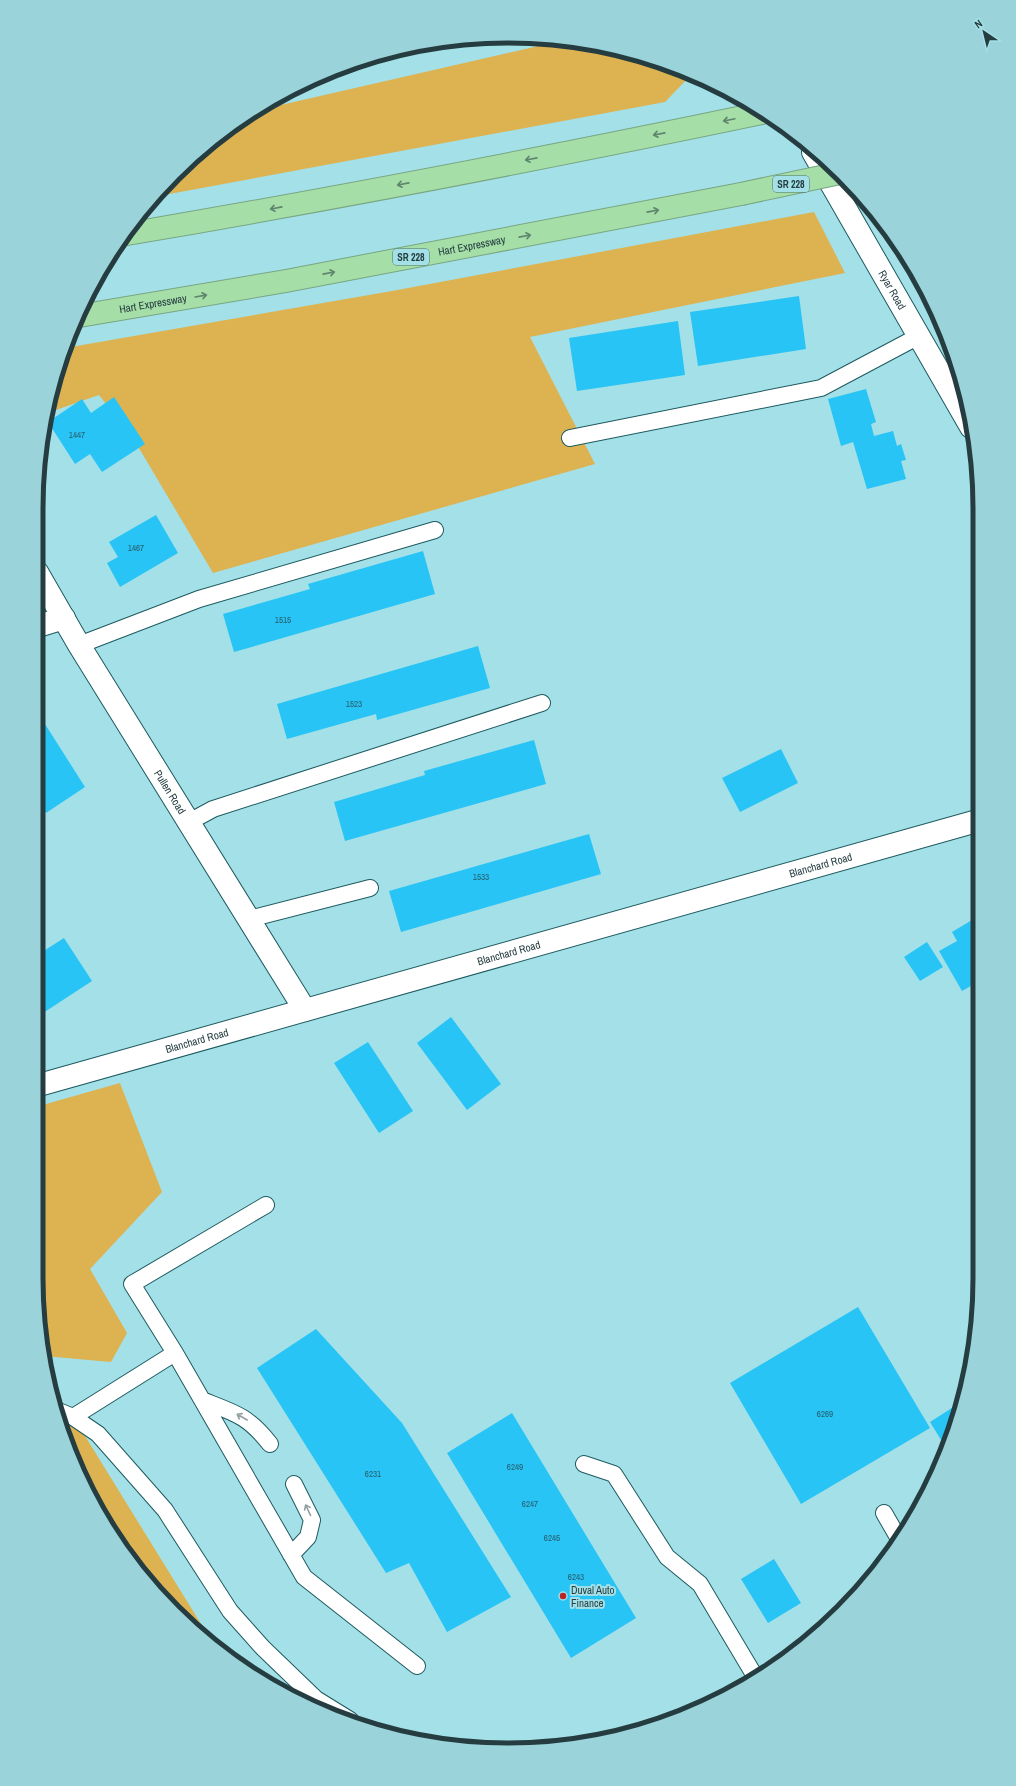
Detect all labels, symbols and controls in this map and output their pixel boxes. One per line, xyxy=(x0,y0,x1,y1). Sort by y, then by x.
north arrow xyxy=(964,12,1004,52)
text: N xyxy=(972,16,985,31)
one-way arrow xyxy=(723,116,736,124)
one-way arrow xyxy=(653,130,666,138)
one-way arrow xyxy=(525,156,538,164)
road number: SR 228 xyxy=(773,176,809,192)
one-way arrow xyxy=(397,180,410,188)
one-way arrow xyxy=(270,204,283,212)
one-way arrow xyxy=(646,207,659,215)
one-way arrow xyxy=(518,231,531,239)
street label: Hart Expressway xyxy=(437,232,507,259)
road number: SR 228 xyxy=(393,249,429,265)
street label: Ryar Road xyxy=(875,268,909,312)
one-way arrow xyxy=(322,269,335,277)
street label: Hart Expressway xyxy=(118,291,188,316)
one-way arrow xyxy=(194,291,207,299)
house number: 1447 xyxy=(69,429,85,441)
house number: 1467 xyxy=(128,542,144,554)
house number: 1515 xyxy=(275,614,291,626)
house number: 1523 xyxy=(346,698,362,710)
street label: Pullen Road xyxy=(151,767,189,817)
street label: Blanchard Road xyxy=(788,849,854,881)
house number: 1533 xyxy=(473,871,489,883)
street label: Blanchard Road xyxy=(476,937,542,968)
street label: Blanchard Road xyxy=(164,1025,230,1056)
house number: 6269 xyxy=(817,1408,833,1420)
one-way arrow xyxy=(236,1413,248,1421)
house number: 6249 xyxy=(507,1461,523,1473)
house number: 6231 xyxy=(365,1468,381,1480)
house number: 6247 xyxy=(522,1498,538,1510)
one-way arrow xyxy=(304,1504,311,1516)
house number: 6245 xyxy=(544,1532,560,1544)
house number: 6243 xyxy=(568,1571,584,1583)
place label: Duval Auto Finance xyxy=(571,1583,615,1610)
marker: Duval Auto Finance xyxy=(558,1591,568,1601)

